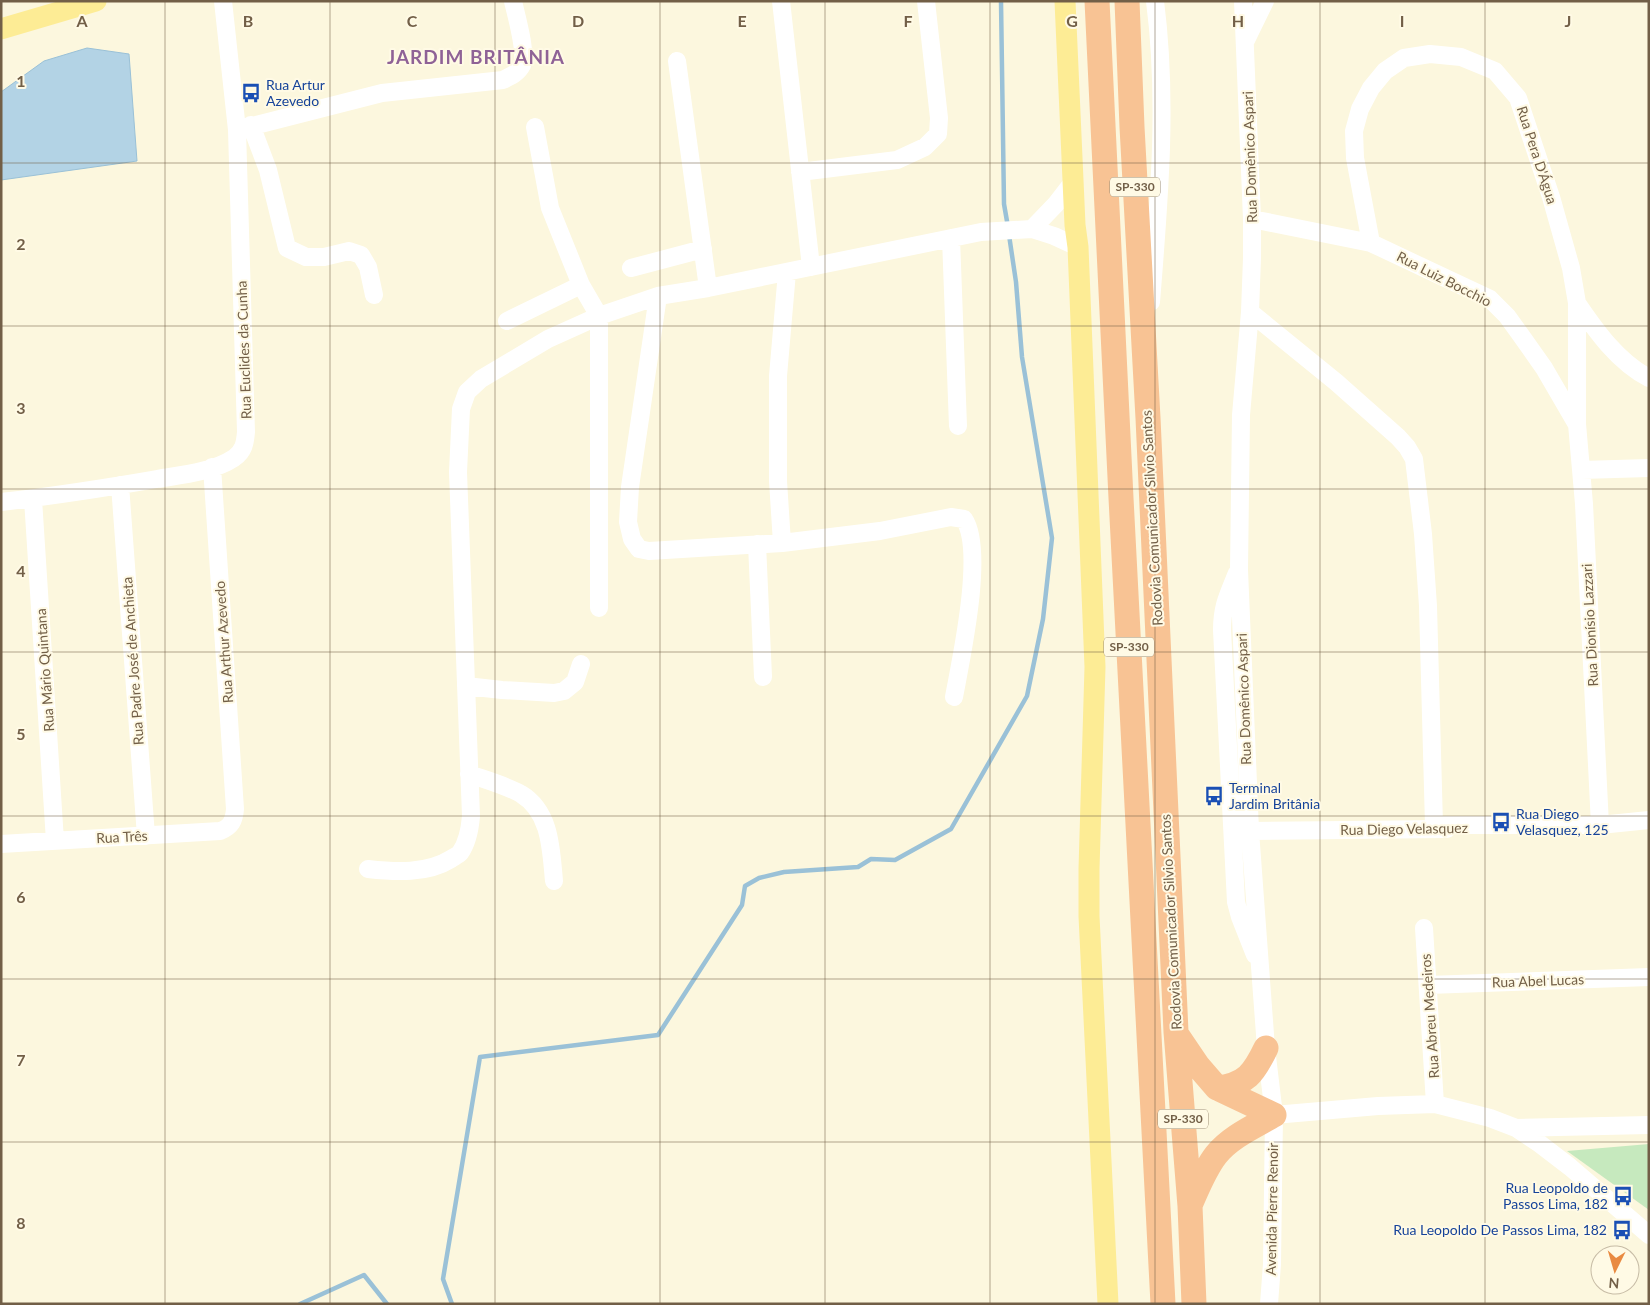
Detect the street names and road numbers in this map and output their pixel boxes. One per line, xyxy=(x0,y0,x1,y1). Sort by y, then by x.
street label: Rua Domênico Aspari xyxy=(1239,91,1260,223)
street label: Rua Pera D'Água xyxy=(1514,104,1561,206)
road number: SP-330 xyxy=(1110,178,1160,196)
street label: Rua Luiz Bocchio xyxy=(1394,247,1494,310)
street label: Rua Euclides da Cunha xyxy=(233,280,254,420)
street label: Rodovia Comunicador Silvio Santos xyxy=(1137,410,1166,626)
street label: Rua Dionísio Lazzari xyxy=(1578,563,1601,687)
street label: Rua Padre José de Anchieta xyxy=(118,576,147,746)
street label: Rua Arthur Azevedo xyxy=(211,580,236,704)
street label: Rua Mário Quintana xyxy=(32,608,57,732)
street label: Rua Domênico Aspari xyxy=(1233,633,1254,765)
road number: SP-330 xyxy=(1104,638,1154,656)
street label: Rodovia Comunicador Silvio Santos xyxy=(1156,814,1185,1030)
street label: Rua Diego Velasquez xyxy=(1340,819,1468,838)
street label: Rua Três xyxy=(96,827,148,846)
street label: Rua Abreu Medeiros xyxy=(1417,953,1442,1079)
street label: Rua Abel Lucas xyxy=(1492,970,1584,991)
road number: SP-330 xyxy=(1158,1110,1208,1128)
street label: Avenida Pierre Renoir xyxy=(1262,1142,1281,1276)

